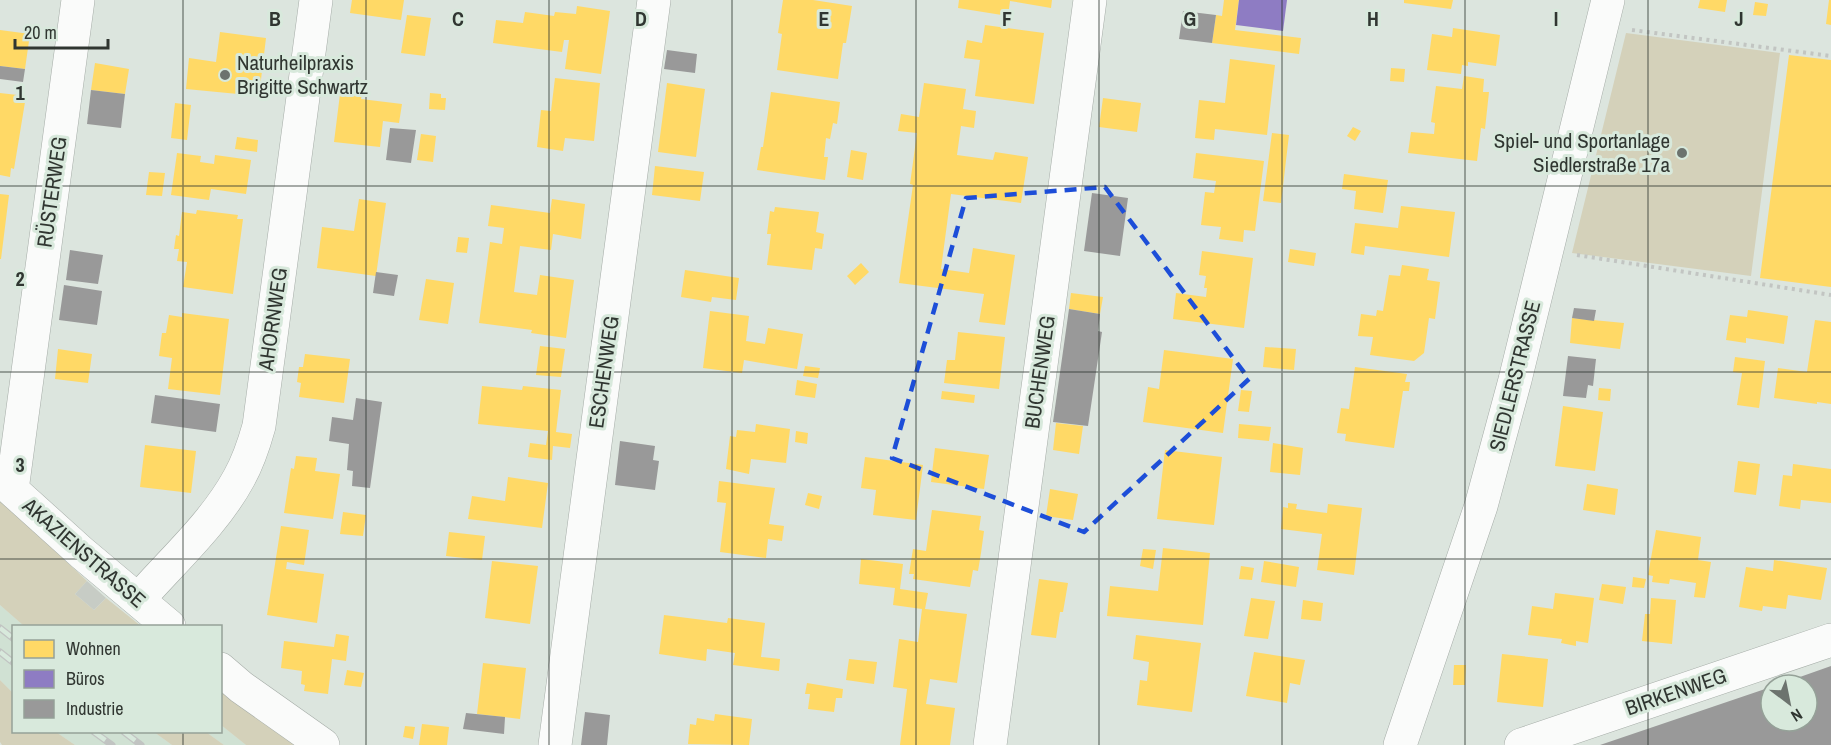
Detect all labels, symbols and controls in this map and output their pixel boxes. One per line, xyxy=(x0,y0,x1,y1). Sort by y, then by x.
text: B xyxy=(269,5,281,32)
text: C xyxy=(452,5,464,32)
text: D xyxy=(635,5,647,32)
text: E xyxy=(819,5,830,32)
text: F xyxy=(1002,5,1012,32)
text: G xyxy=(1184,5,1196,32)
text: H xyxy=(1367,5,1379,32)
text: I xyxy=(1554,5,1558,32)
text: J xyxy=(1734,5,1744,32)
scale bar xyxy=(15,12,108,50)
text: 20 m xyxy=(24,20,57,45)
place label: Naturheilpraxis Brigitte Schwartz xyxy=(237,48,369,101)
marker: Naturheilpraxis Brigitte Schwartz xyxy=(218,68,232,82)
text: 1 xyxy=(15,79,25,106)
place label: Spiel- und Sportanlage Siedlerstraße 17a xyxy=(1494,126,1670,179)
street label: RÜSTERWEG xyxy=(29,135,74,249)
marker: Spiel- und Sportanlage Siedlerstraße 17a xyxy=(1675,146,1689,160)
text: 2 xyxy=(15,265,25,292)
street label: AHORNWEG xyxy=(251,266,294,373)
street label: SIEDLERSTRASSE xyxy=(1482,298,1547,454)
street label: ESCHENWEG xyxy=(581,314,626,430)
street label: BUCHENWEG xyxy=(1017,314,1062,430)
text: 3 xyxy=(15,451,25,478)
street label: AKAZIENSTRASSE xyxy=(16,490,152,614)
legend xyxy=(12,625,222,733)
text: Wohnen xyxy=(66,636,121,661)
street label: BIRKENWEG xyxy=(1621,661,1730,722)
text: Büros xyxy=(66,666,105,691)
north arrow xyxy=(1759,673,1819,733)
text: Industrie xyxy=(66,696,123,721)
text: N xyxy=(1787,704,1807,728)

